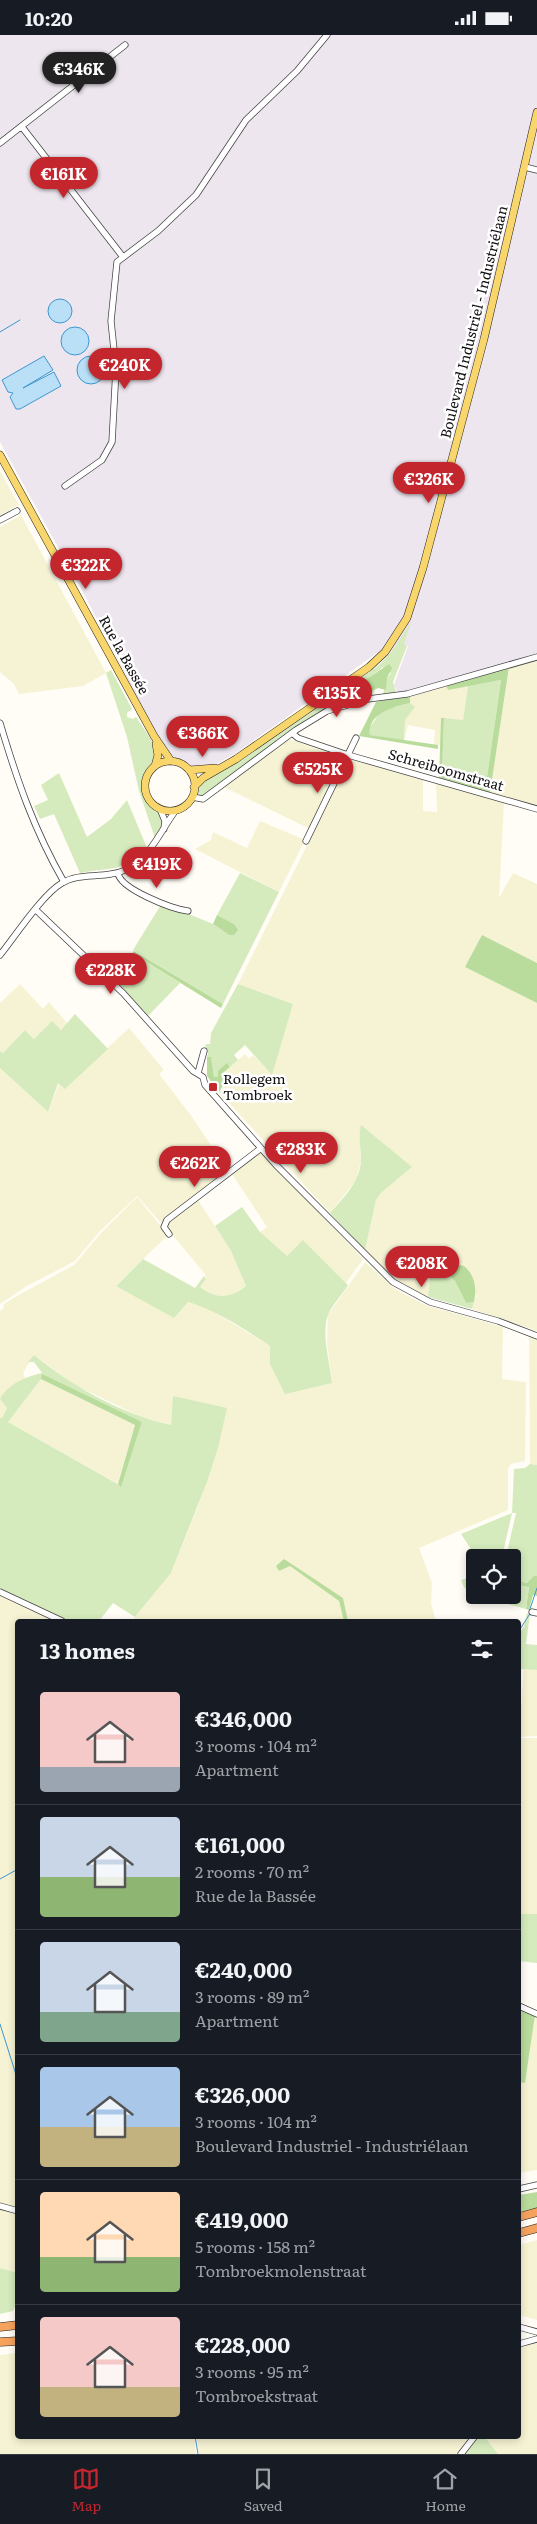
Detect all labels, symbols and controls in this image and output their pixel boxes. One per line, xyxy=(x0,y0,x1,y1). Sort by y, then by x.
text: 10:20 xyxy=(25,4,73,32)
pin: €346K xyxy=(44,52,114,94)
text: €346K xyxy=(53,56,105,80)
pin: €161K xyxy=(29,156,99,199)
text: €161K xyxy=(41,161,87,185)
street label: Boulevard Industriel - Industriélaan xyxy=(434,203,512,440)
pin: €240K xyxy=(90,347,160,390)
text: €240K xyxy=(99,352,151,376)
pin: €326K xyxy=(394,461,464,504)
text: €326K xyxy=(404,466,454,490)
pin: €322K xyxy=(51,547,121,590)
text: €322K xyxy=(61,552,111,576)
street label: Rue la Bassée xyxy=(95,611,155,698)
pin: €135K xyxy=(302,675,372,718)
text: €135K xyxy=(313,680,361,704)
pin: €366K xyxy=(168,715,238,758)
text: €366K xyxy=(177,720,229,744)
street label: Schreiboomstraat xyxy=(386,743,507,795)
pin: €525K xyxy=(283,751,353,794)
text: €525K xyxy=(293,756,343,780)
pin: €419K xyxy=(122,847,192,889)
text: €419K xyxy=(132,851,182,875)
pin: €228K xyxy=(76,953,146,995)
text: €228K xyxy=(86,957,136,981)
place label: Rollegem Tombroek xyxy=(223,1068,293,1104)
marker: Rollegem Tombroek xyxy=(207,1081,219,1093)
pin: €283K xyxy=(266,1131,336,1174)
text: €283K xyxy=(276,1136,326,1160)
pin: €262K xyxy=(160,1145,230,1188)
text: €262K xyxy=(170,1150,220,1174)
pin: €208K xyxy=(387,1245,457,1288)
text: €208K xyxy=(396,1250,448,1274)
map controls xyxy=(466,1549,521,1604)
button: locate xyxy=(466,1549,521,1604)
text: 13 homes xyxy=(40,1634,135,1665)
icon: filters xyxy=(468,1635,496,1663)
text: €346,000 xyxy=(195,1702,292,1733)
icon: home xyxy=(80,1712,140,1772)
text: 3 rooms · 104 m² xyxy=(195,1733,317,1757)
text: Apartment xyxy=(195,1757,279,1781)
text: €161,000 xyxy=(195,1828,285,1859)
icon: home xyxy=(80,1837,140,1897)
text: 2 rooms · 70 m² xyxy=(195,1859,309,1883)
text: Rue de la Bassée xyxy=(195,1883,316,1907)
text: €240,000 xyxy=(195,1953,292,1984)
icon: home xyxy=(80,1962,140,2022)
text: 3 rooms · 89 m² xyxy=(195,1984,309,2008)
text: Apartment xyxy=(195,2008,279,2032)
text: €326,000 xyxy=(195,2078,290,2109)
icon: home xyxy=(80,2087,140,2147)
text: 3 rooms · 104 m² xyxy=(195,2109,317,2133)
text: Boulevard Industriel - Industriélaan xyxy=(195,2133,469,2157)
text: €419,000 xyxy=(195,2203,289,2234)
icon: home xyxy=(80,2212,140,2272)
text: 5 rooms · 158 m² xyxy=(195,2234,315,2258)
text: Tombroekmolenstraat xyxy=(195,2258,366,2282)
text: €228,000 xyxy=(195,2328,290,2359)
icon: home xyxy=(80,2337,140,2397)
text: 3 rooms · 95 m² xyxy=(195,2359,309,2383)
text: Tombroekstraat xyxy=(195,2383,318,2407)
tab: Map xyxy=(71,2465,101,2515)
tab: Saved xyxy=(244,2465,283,2515)
tab: Home xyxy=(425,2465,466,2515)

